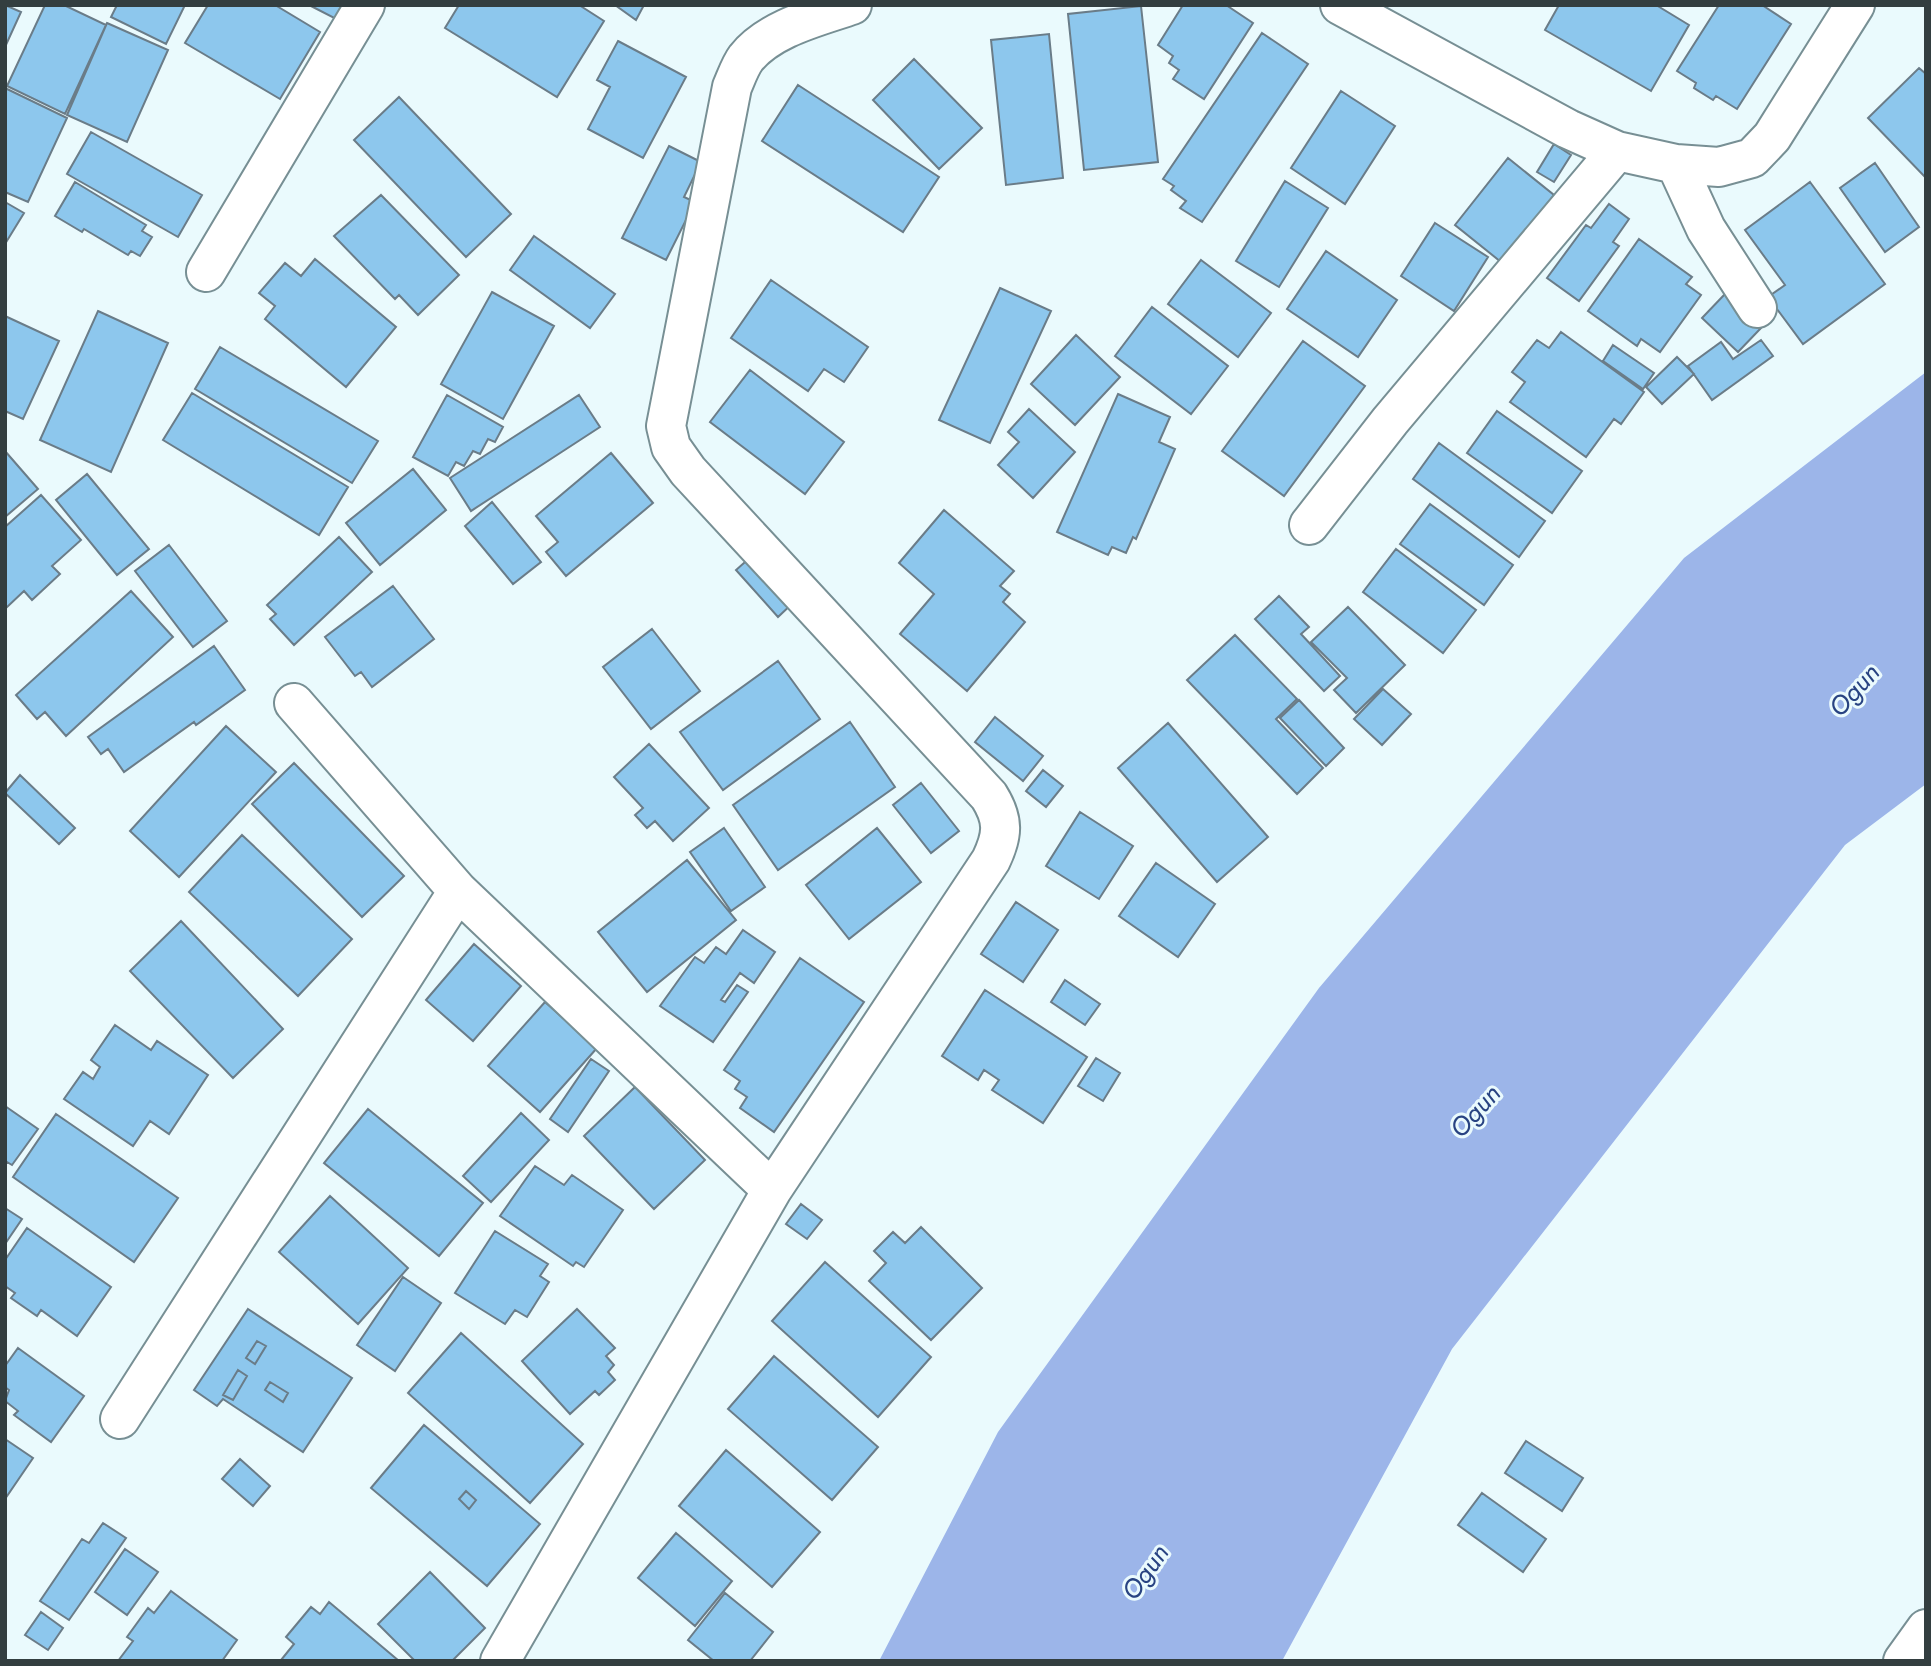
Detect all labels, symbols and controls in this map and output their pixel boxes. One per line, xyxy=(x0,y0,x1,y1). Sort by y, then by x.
water label: Ogun xyxy=(1820,655,1888,725)
water label: Ogun xyxy=(1441,1076,1509,1146)
water label: Ogun xyxy=(1112,1536,1178,1608)

